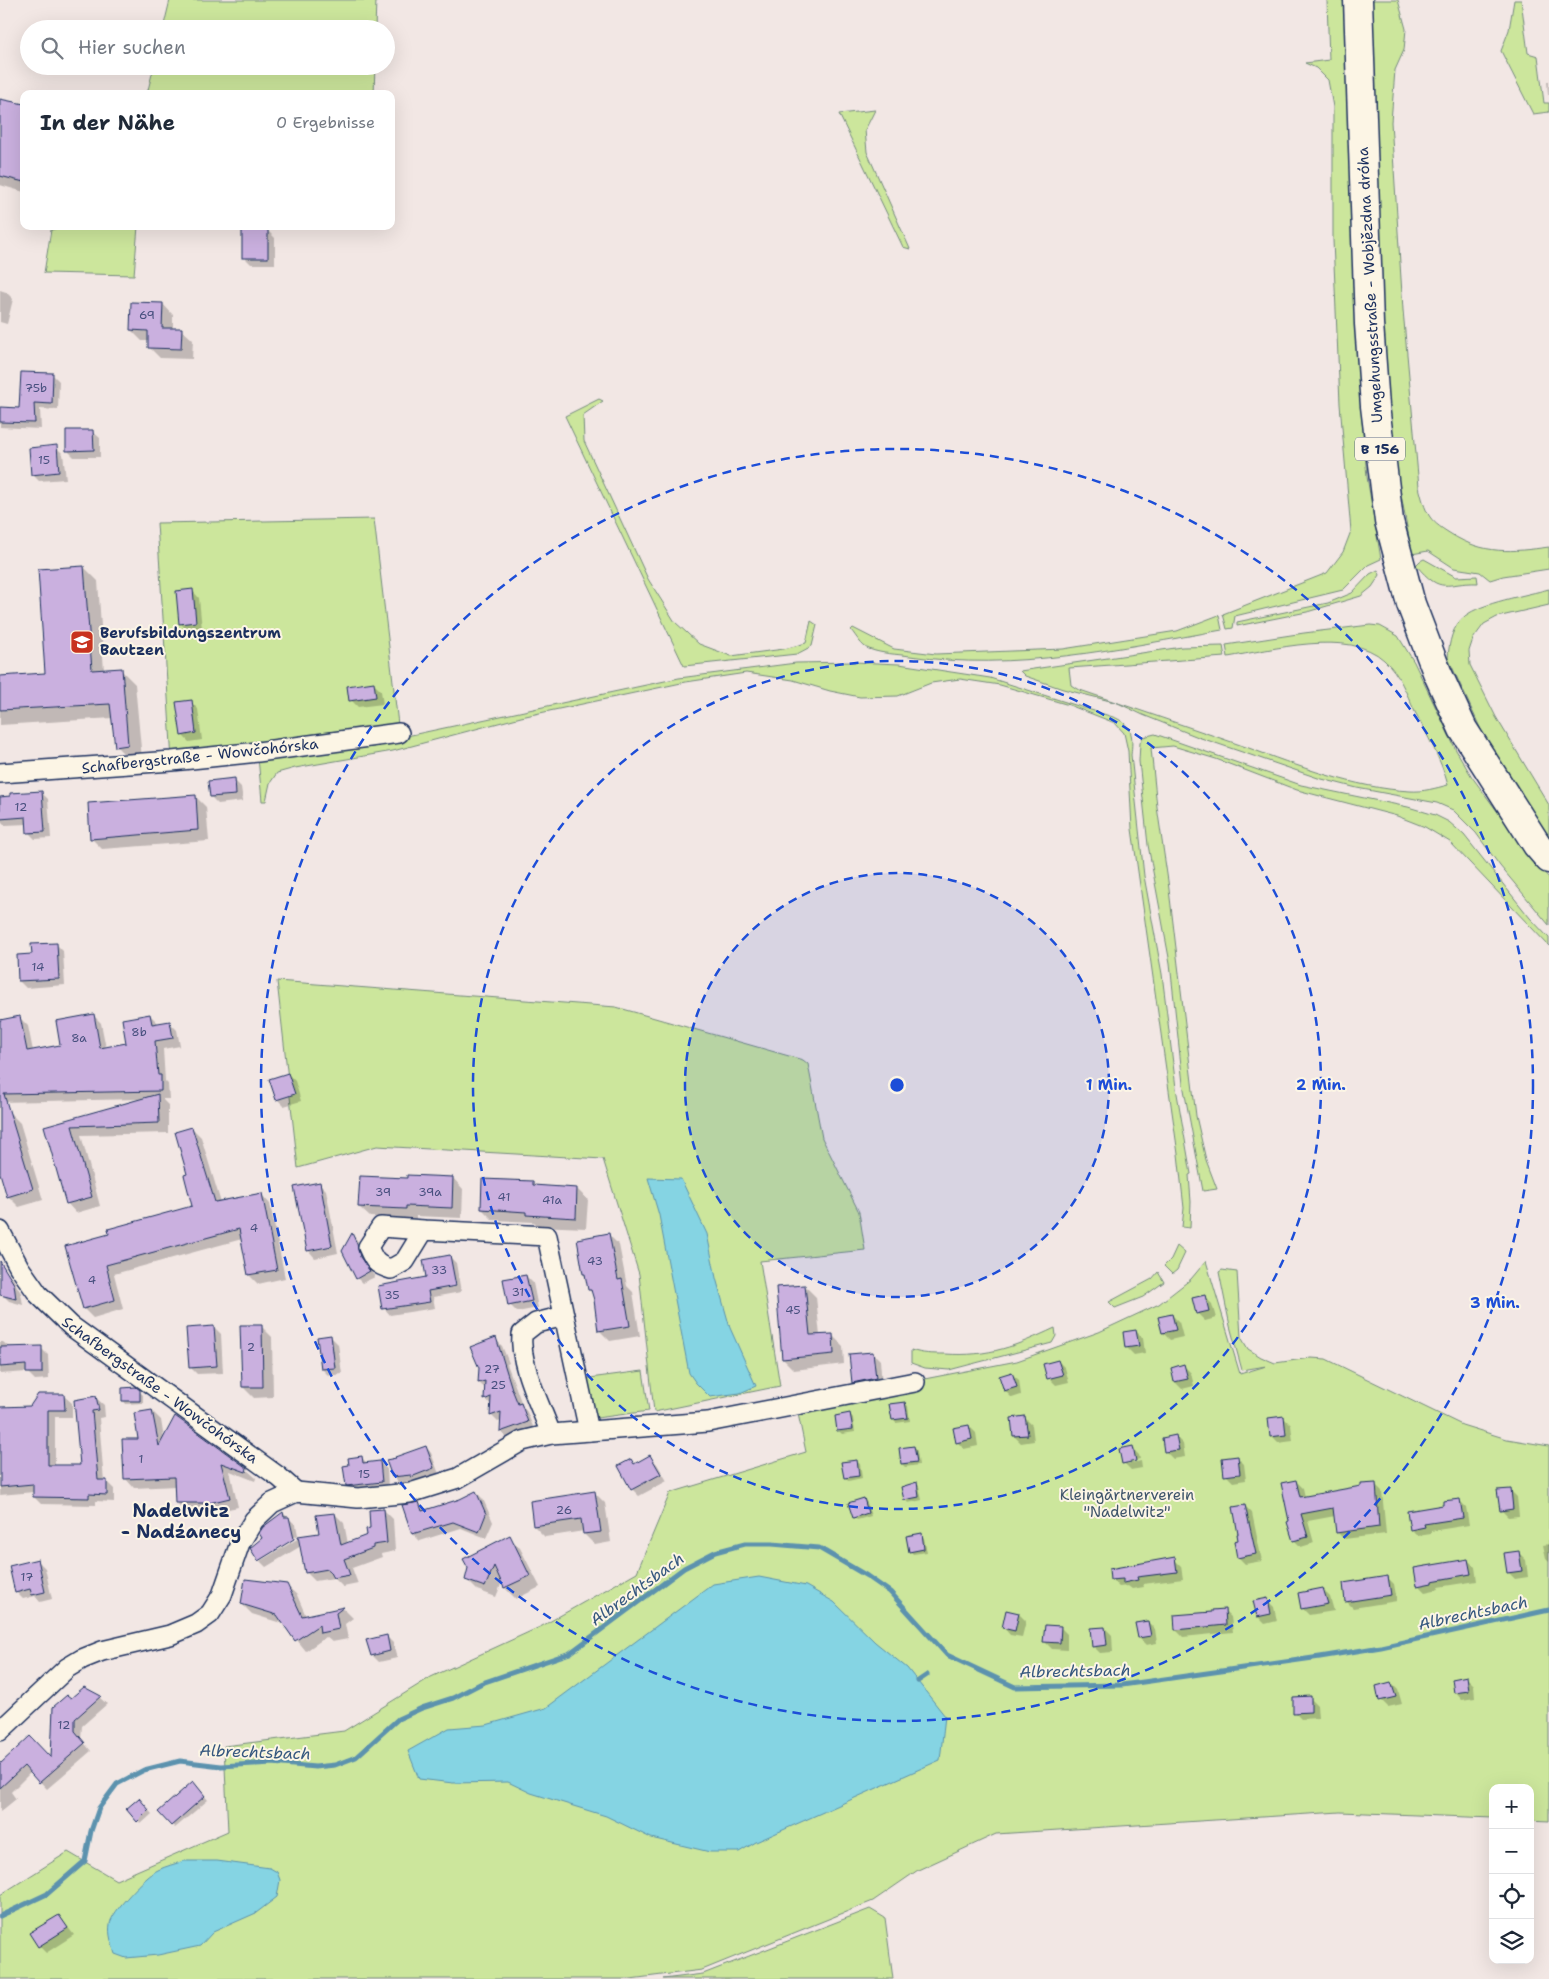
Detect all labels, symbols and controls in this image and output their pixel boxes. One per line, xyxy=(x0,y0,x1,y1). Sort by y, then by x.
search box xyxy=(20,20,395,75)
icon: search xyxy=(38,34,66,62)
text: Hier suchen xyxy=(78,35,186,60)
text: In der Nähe xyxy=(40,109,175,137)
text: 0 Ergebnisse xyxy=(276,112,375,133)
street label: Umgehungsstraße - Wobjězdna dróha xyxy=(1353,146,1387,424)
house number: 69 xyxy=(139,307,155,323)
house number: 75b xyxy=(25,380,47,396)
road number: B 156 xyxy=(1355,438,1405,460)
house number: 15 xyxy=(38,452,50,468)
place label: Berufsbildungszentrum Bautzen xyxy=(100,623,281,660)
school or university icon: Berufsbildungszentrum Bautzen xyxy=(69,629,95,655)
street label: Schafbergstraße - Wowčohórska xyxy=(81,734,320,778)
house number: 12 xyxy=(15,799,27,815)
house number: 14 xyxy=(32,959,44,975)
house number: 8b xyxy=(131,1024,147,1040)
house number: 8a xyxy=(71,1030,87,1046)
text: 1 Min. xyxy=(1086,1075,1132,1095)
text: 2 Min. xyxy=(1296,1075,1346,1095)
centre of rings xyxy=(888,1076,906,1094)
house number: 39 xyxy=(375,1184,391,1200)
house number: 39a xyxy=(418,1184,442,1200)
house number: 41 xyxy=(498,1189,510,1205)
house number: 41a xyxy=(542,1192,562,1208)
house number: 4 xyxy=(250,1220,258,1236)
house number: 43 xyxy=(587,1253,603,1269)
house number: 33 xyxy=(431,1262,447,1278)
house number: 4 xyxy=(88,1272,96,1288)
house number: 31 xyxy=(512,1284,524,1300)
house number: 35 xyxy=(384,1287,400,1303)
text: 3 Min. xyxy=(1470,1293,1520,1313)
house number: 45 xyxy=(785,1302,801,1318)
street label: Schafbergstraße - Wowčohórska xyxy=(58,1312,263,1468)
house number: 2 xyxy=(247,1339,255,1355)
house number: 27 xyxy=(484,1361,500,1377)
house number: 25 xyxy=(490,1377,506,1393)
house number: 1 xyxy=(138,1451,144,1467)
house number: 15 xyxy=(358,1466,370,1482)
park label: Kleingärtnerverein "Nadelwitz" xyxy=(1060,1485,1194,1522)
district label: Nadelwitz - Nadźanecy xyxy=(121,1499,241,1544)
house number: 26 xyxy=(556,1502,572,1518)
water label: Albrechtsbach xyxy=(586,1548,688,1630)
house number: 17 xyxy=(21,1569,33,1585)
water label: Albrechtsbach xyxy=(1416,1591,1530,1635)
water label: Albrechtsbach xyxy=(1019,1660,1131,1682)
house number: 12 xyxy=(58,1717,70,1733)
water label: Albrechtsbach xyxy=(199,1740,311,1764)
map controls xyxy=(1489,1784,1534,1964)
button: + xyxy=(1489,1784,1534,1829)
button: − xyxy=(1489,1829,1534,1874)
button: locate xyxy=(1489,1874,1534,1919)
button: layers xyxy=(1489,1919,1534,1964)

